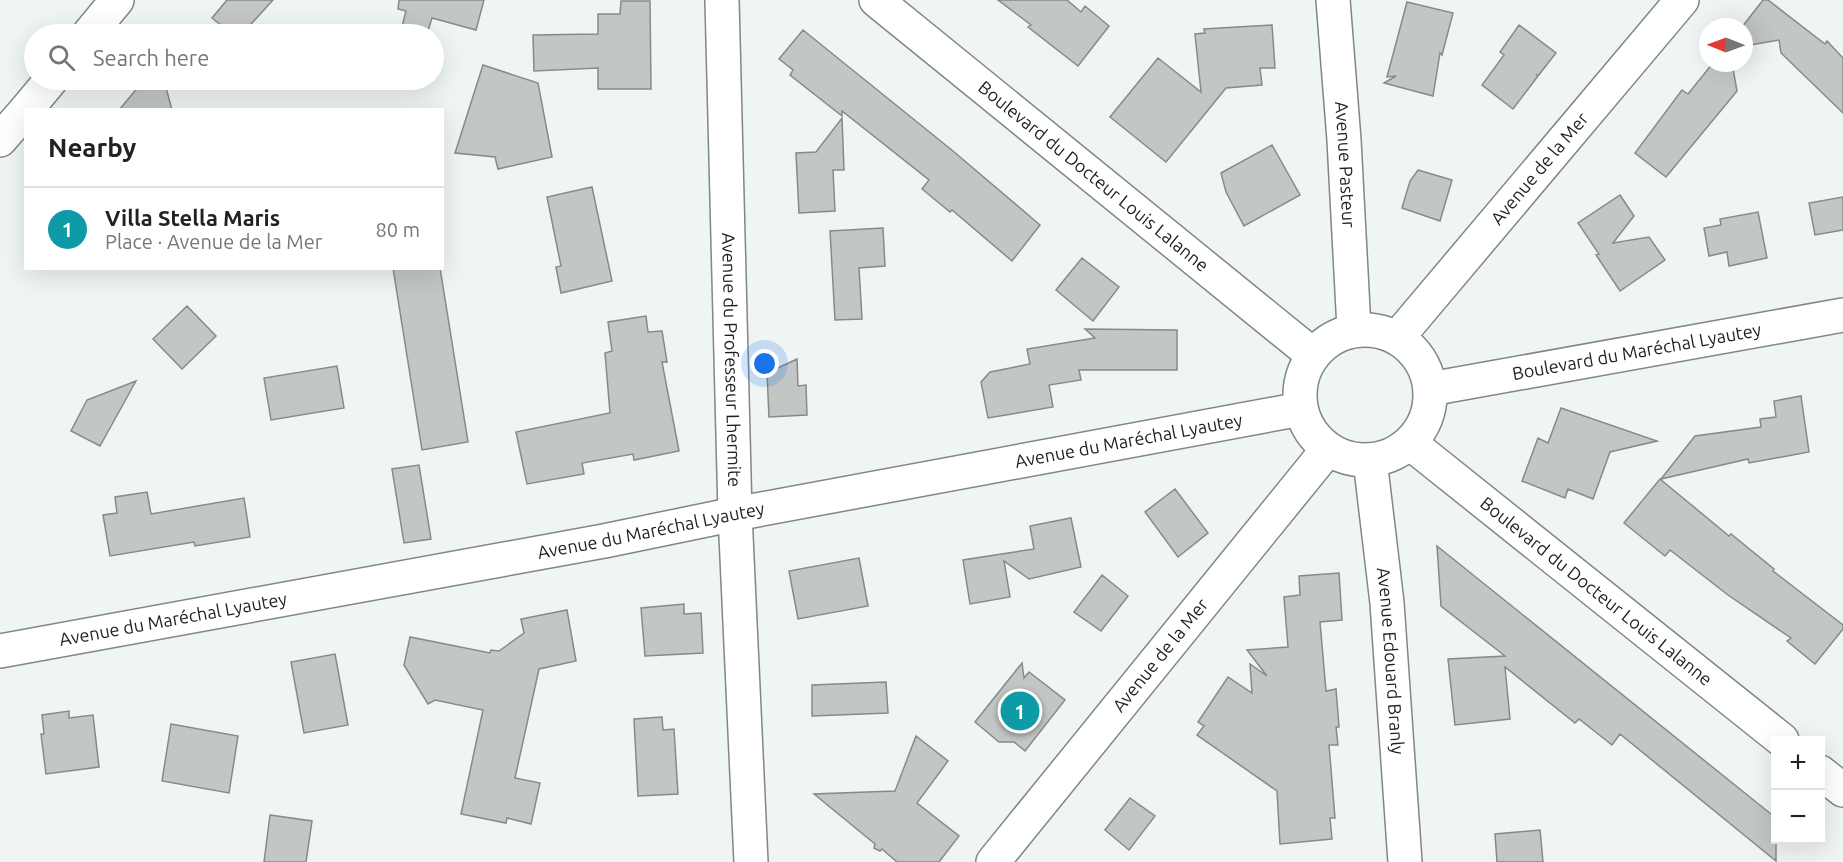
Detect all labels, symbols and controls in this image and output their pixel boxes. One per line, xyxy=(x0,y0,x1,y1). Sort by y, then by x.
north arrow xyxy=(1699,18,1753,72)
search box xyxy=(24,24,444,90)
icon: search xyxy=(45,41,78,74)
text: Search here xyxy=(93,45,209,70)
street label: Boulevard du Docteur Louis Lalanne xyxy=(975,76,1213,275)
street label: Avenue Pasteur xyxy=(1332,101,1360,228)
street label: Avenue de la Mer xyxy=(1486,108,1592,228)
text: Nearby xyxy=(48,133,136,162)
text: Villa Stella Maris xyxy=(105,205,280,230)
text: 1 xyxy=(62,218,73,241)
text: 80 m xyxy=(376,218,420,241)
text: Place · Avenue de la Mer xyxy=(105,230,322,253)
street label: Avenue du Professeur Lhermite xyxy=(719,232,745,487)
street label: Boulevard du Maréchal Lyautey xyxy=(1510,319,1763,383)
your location xyxy=(750,349,779,378)
street label: Avenue du Maréchal Lyautey xyxy=(1013,409,1244,471)
street label: Boulevard du Docteur Louis Lalanne xyxy=(1477,492,1716,689)
street label: Avenue du Maréchal Lyautey xyxy=(536,498,766,562)
street label: Avenue Edouard Branly xyxy=(1374,566,1409,756)
street label: Avenue du Maréchal Lyautey xyxy=(58,588,289,649)
street label: Avenue de la Mer xyxy=(1108,594,1212,715)
pin: 1 xyxy=(1000,688,1040,734)
map controls xyxy=(1771,736,1825,844)
button: + xyxy=(1771,736,1825,790)
button: − xyxy=(1771,790,1825,844)

